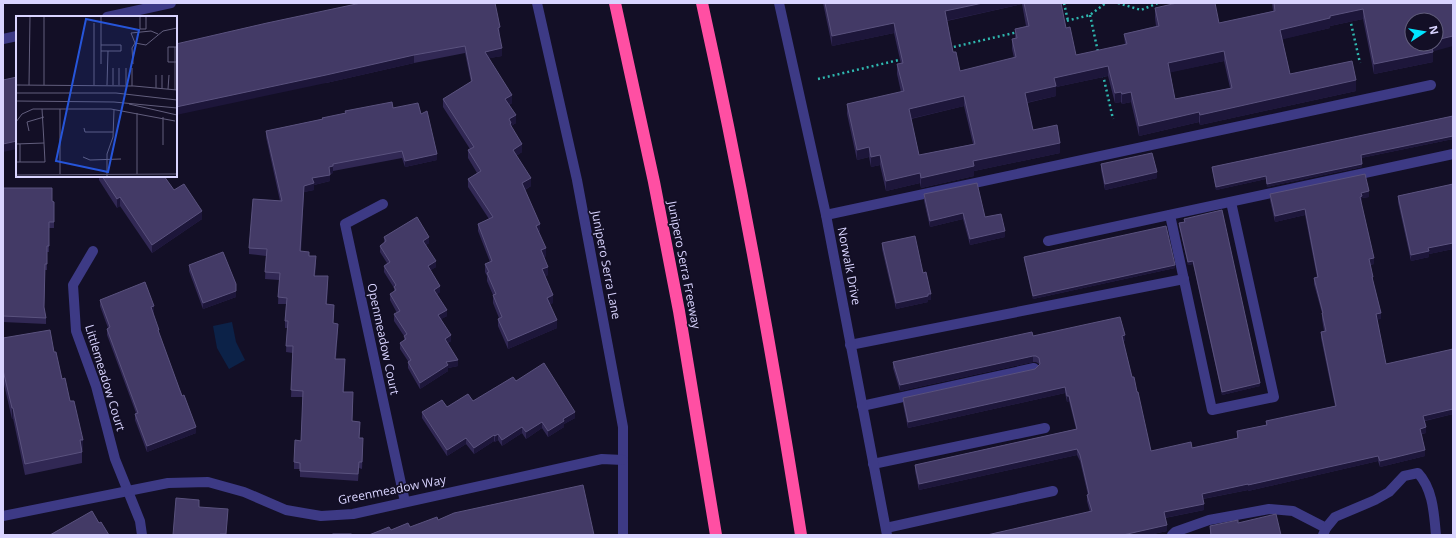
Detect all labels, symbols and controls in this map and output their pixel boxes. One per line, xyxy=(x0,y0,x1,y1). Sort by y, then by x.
north arrow xyxy=(1404,12,1444,52)
inset map xyxy=(16,16,177,177)
text: N xyxy=(1426,24,1443,36)
street label: Junipero Serra Freeway xyxy=(664,199,705,331)
street label: Junipero Serra Lane xyxy=(587,208,625,321)
street label: Norwalk Drive xyxy=(834,226,865,307)
street label: Openmeadow Court xyxy=(363,282,404,396)
street label: Littlemeadow Court xyxy=(81,323,130,433)
street label: Greenmeadow Way xyxy=(336,471,448,508)

